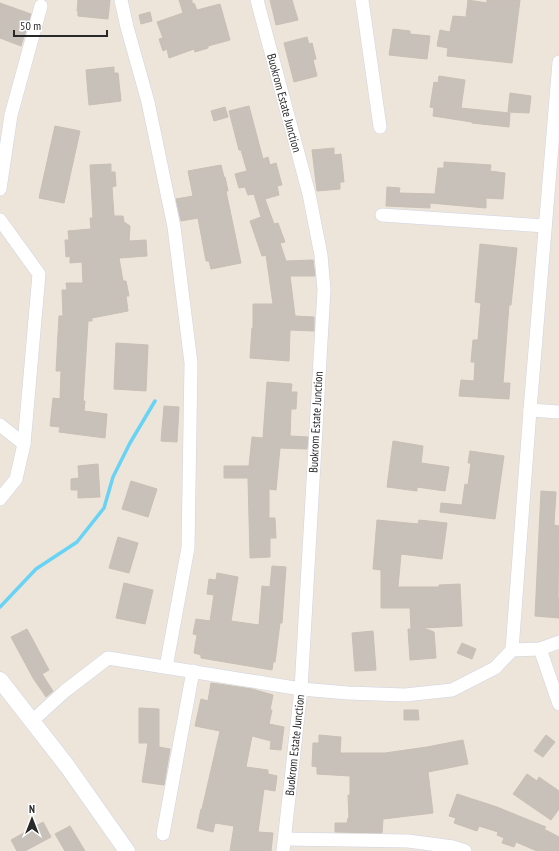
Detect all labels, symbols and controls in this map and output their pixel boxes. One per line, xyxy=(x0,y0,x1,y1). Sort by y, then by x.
scale bar xyxy=(14,12,107,38)
text: 50 m xyxy=(20,18,41,33)
street label: Buokrom Estate Junction xyxy=(264,52,305,154)
street label: Buokrom Estate Junction xyxy=(305,371,326,473)
street label: Buokrom Estate Junction xyxy=(282,694,307,796)
north arrow xyxy=(12,799,52,839)
text: N xyxy=(29,802,35,816)

